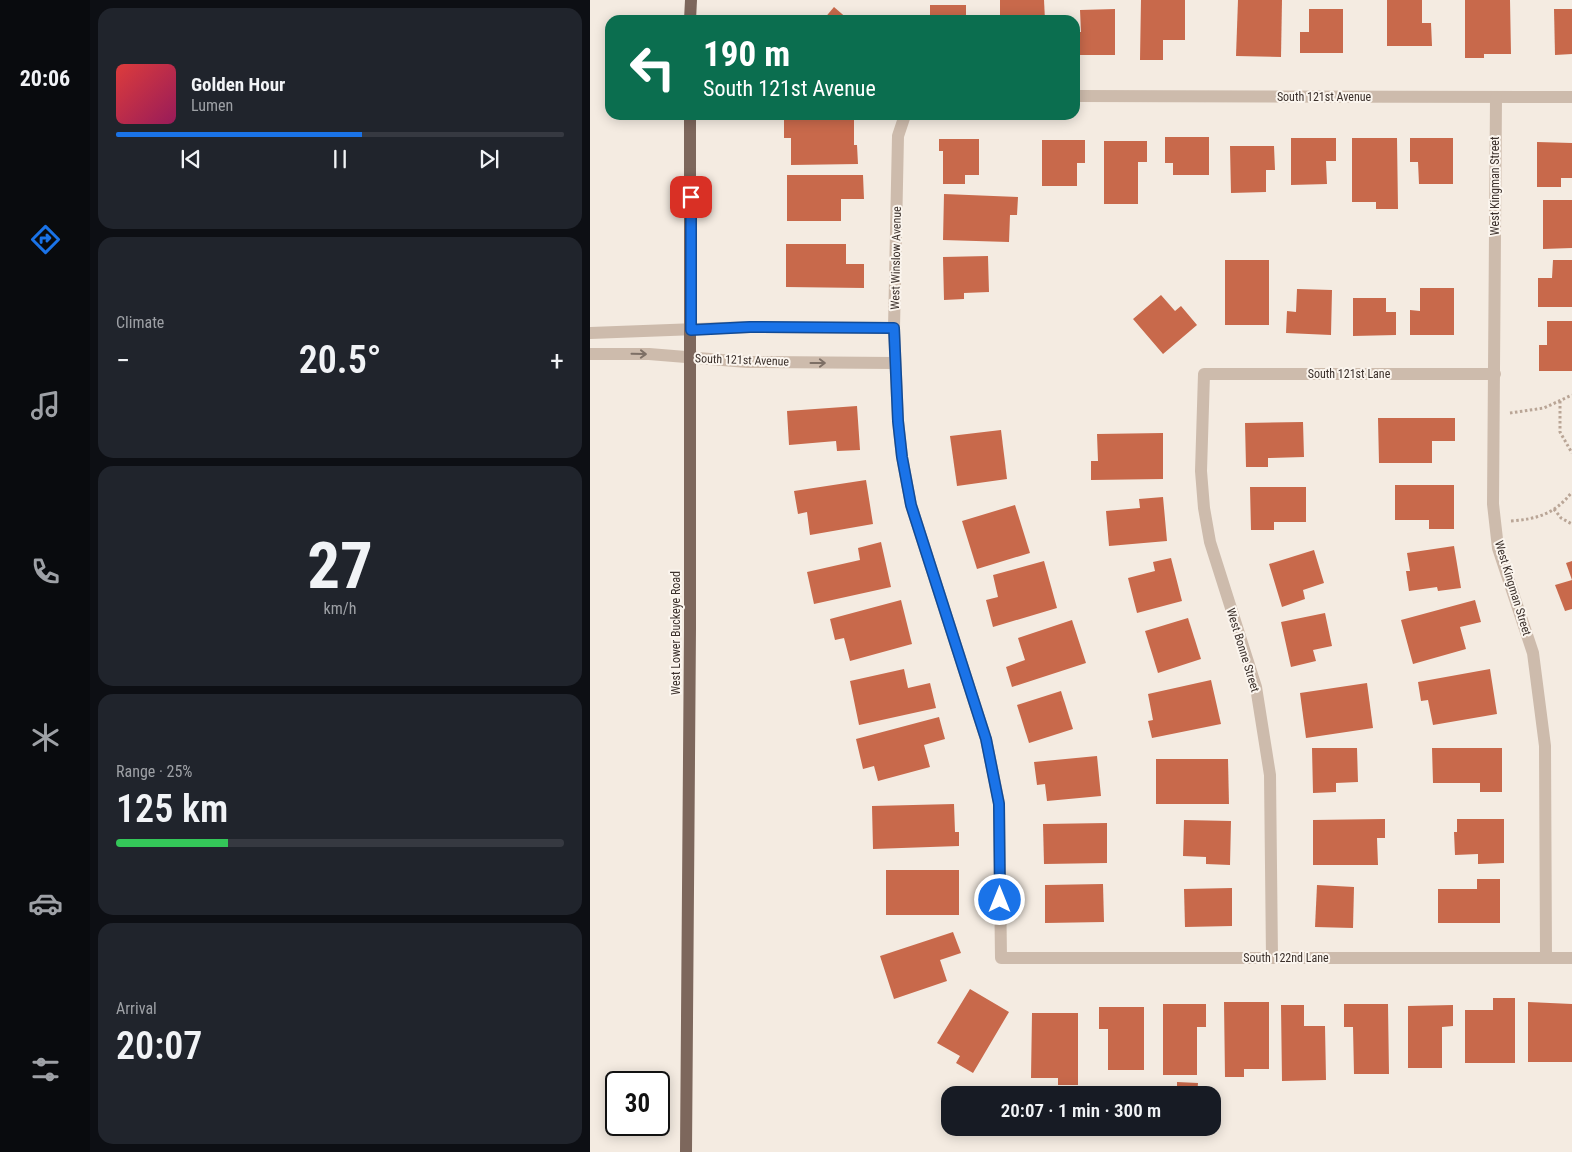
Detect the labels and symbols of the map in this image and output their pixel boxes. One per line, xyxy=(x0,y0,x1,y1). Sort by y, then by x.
street label: South 121st Avenue xyxy=(1277,90,1371,104)
street label: West Kingman Street xyxy=(1488,136,1502,235)
pin xyxy=(670,176,712,218)
street label: West Winslow Avenue xyxy=(888,206,904,310)
one-way arrow xyxy=(630,349,646,359)
street label: South 121st Avenue xyxy=(695,351,790,369)
one-way arrow xyxy=(810,358,826,367)
street label: South 121st Lane xyxy=(1308,367,1391,381)
street label: West Kingman Street xyxy=(1492,539,1534,638)
street label: West Lower Buckeye Road xyxy=(669,571,683,695)
street label: West Bonne Street xyxy=(1224,606,1263,694)
position arrow xyxy=(973,873,1025,925)
street label: South 122nd Lane xyxy=(1243,951,1329,965)
speed limit sign: 30 xyxy=(605,1071,670,1136)

